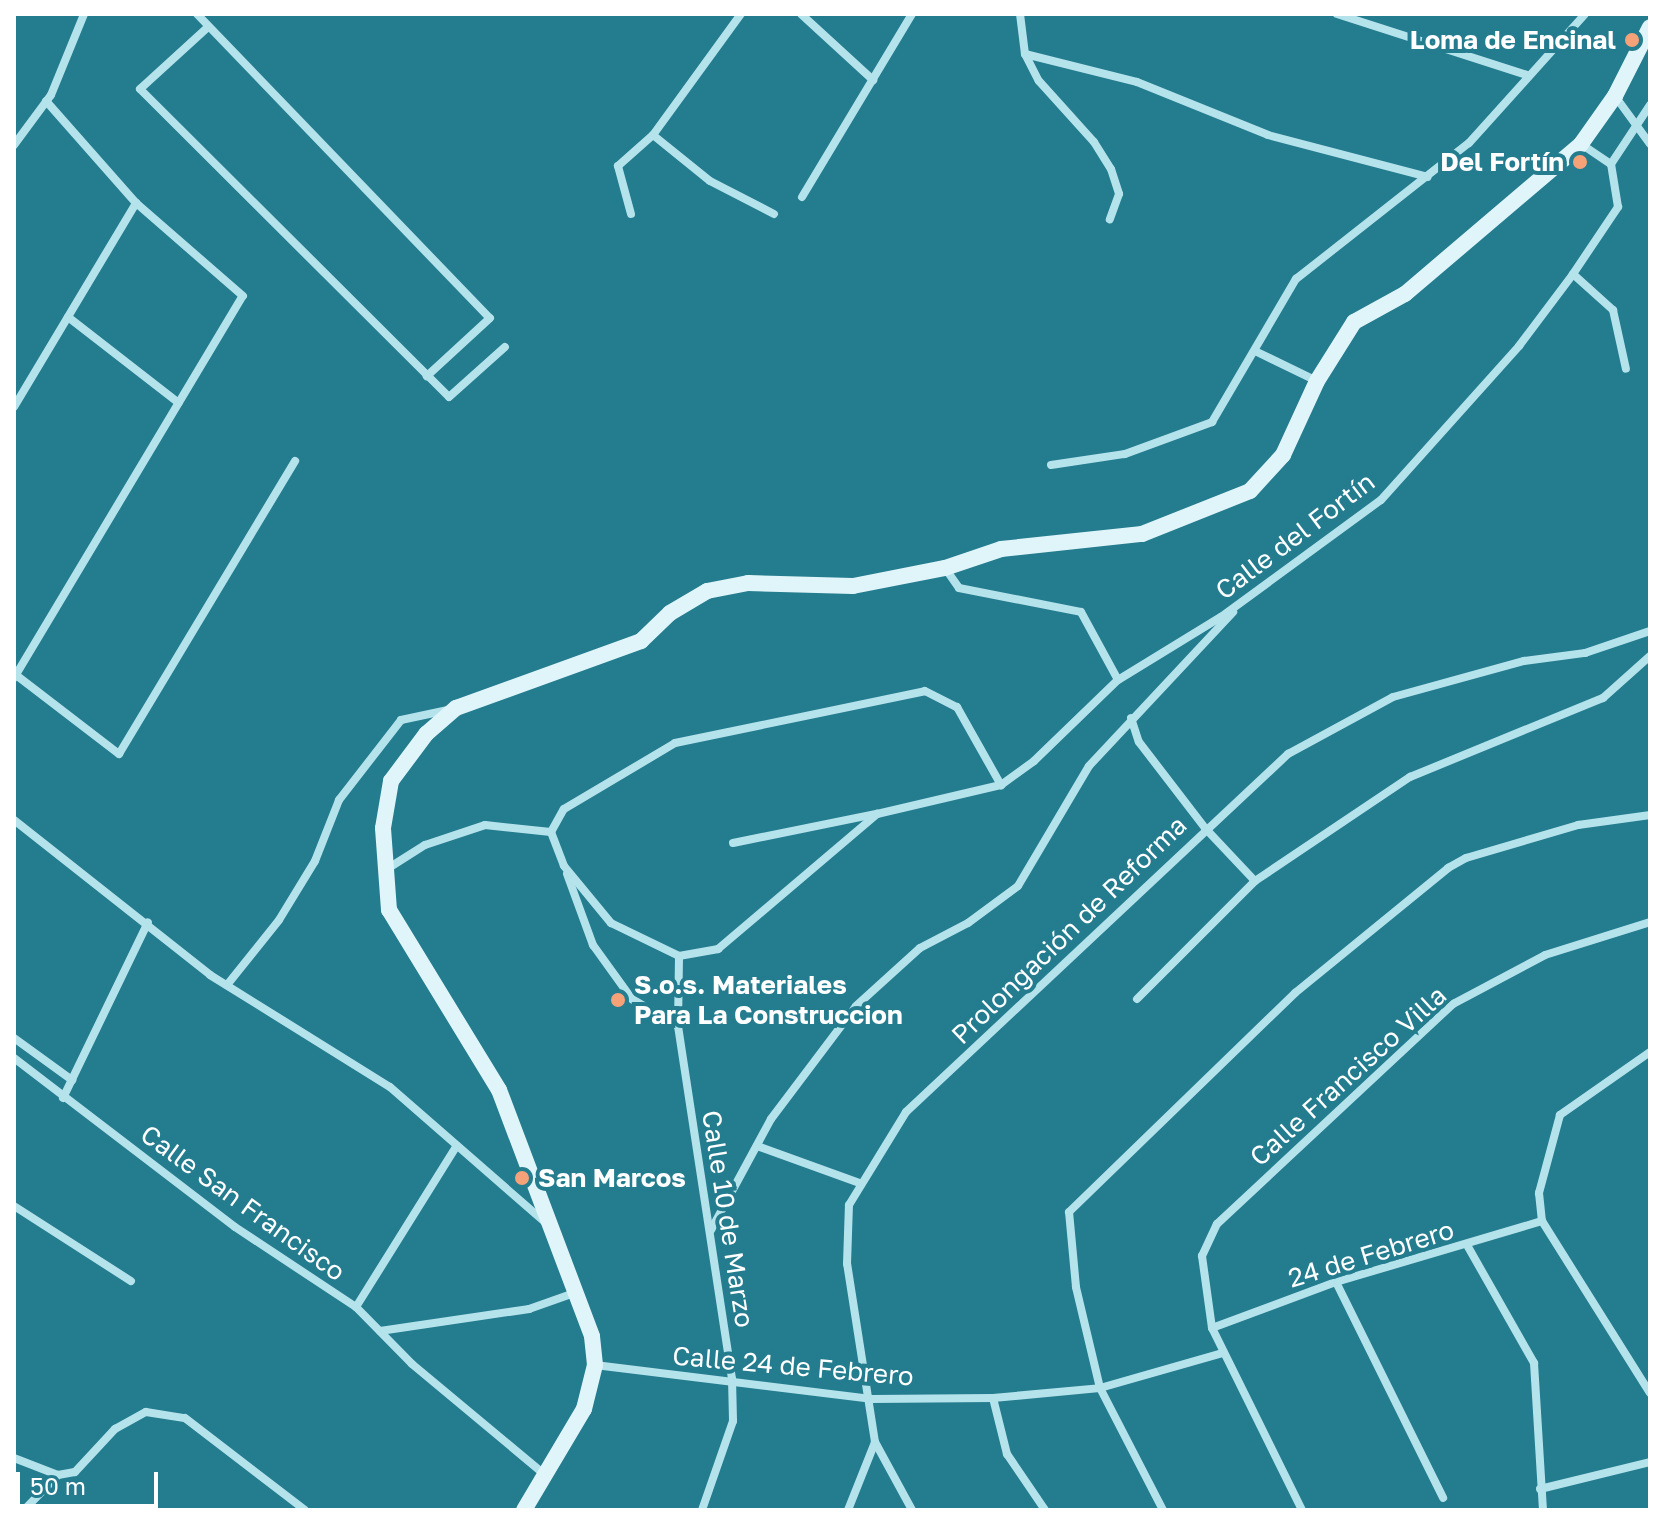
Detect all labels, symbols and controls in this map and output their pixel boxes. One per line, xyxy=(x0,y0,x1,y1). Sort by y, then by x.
place label: Loma de Encinal xyxy=(1410,24,1616,56)
marker: Loma de Encinal xyxy=(1623,31,1641,49)
place label: Del Fortín xyxy=(1440,146,1564,178)
marker: Del Fortín xyxy=(1571,153,1589,171)
street label: Calle del Fortín xyxy=(1209,466,1381,606)
street label: Prolongación de Reforma xyxy=(945,810,1193,1050)
place label: S.o.s. Materiales Para La Construccion xyxy=(634,969,903,1030)
street label: Calle Francisco Villa xyxy=(1243,980,1453,1172)
marker: S.o.s. Materiales Para La Construccion xyxy=(609,991,627,1009)
street label: Calle 10 de Marzo xyxy=(695,1108,761,1330)
street label: Calle San Francisco xyxy=(135,1118,351,1288)
place label: San Marcos xyxy=(538,1162,686,1194)
marker: San Marcos xyxy=(513,1169,531,1187)
street label: 24 de Febrero xyxy=(1284,1214,1458,1294)
street label: Calle 24 de Febrero xyxy=(671,1340,915,1392)
scale bar xyxy=(20,1456,162,1506)
text: 50 m xyxy=(30,1471,86,1500)

